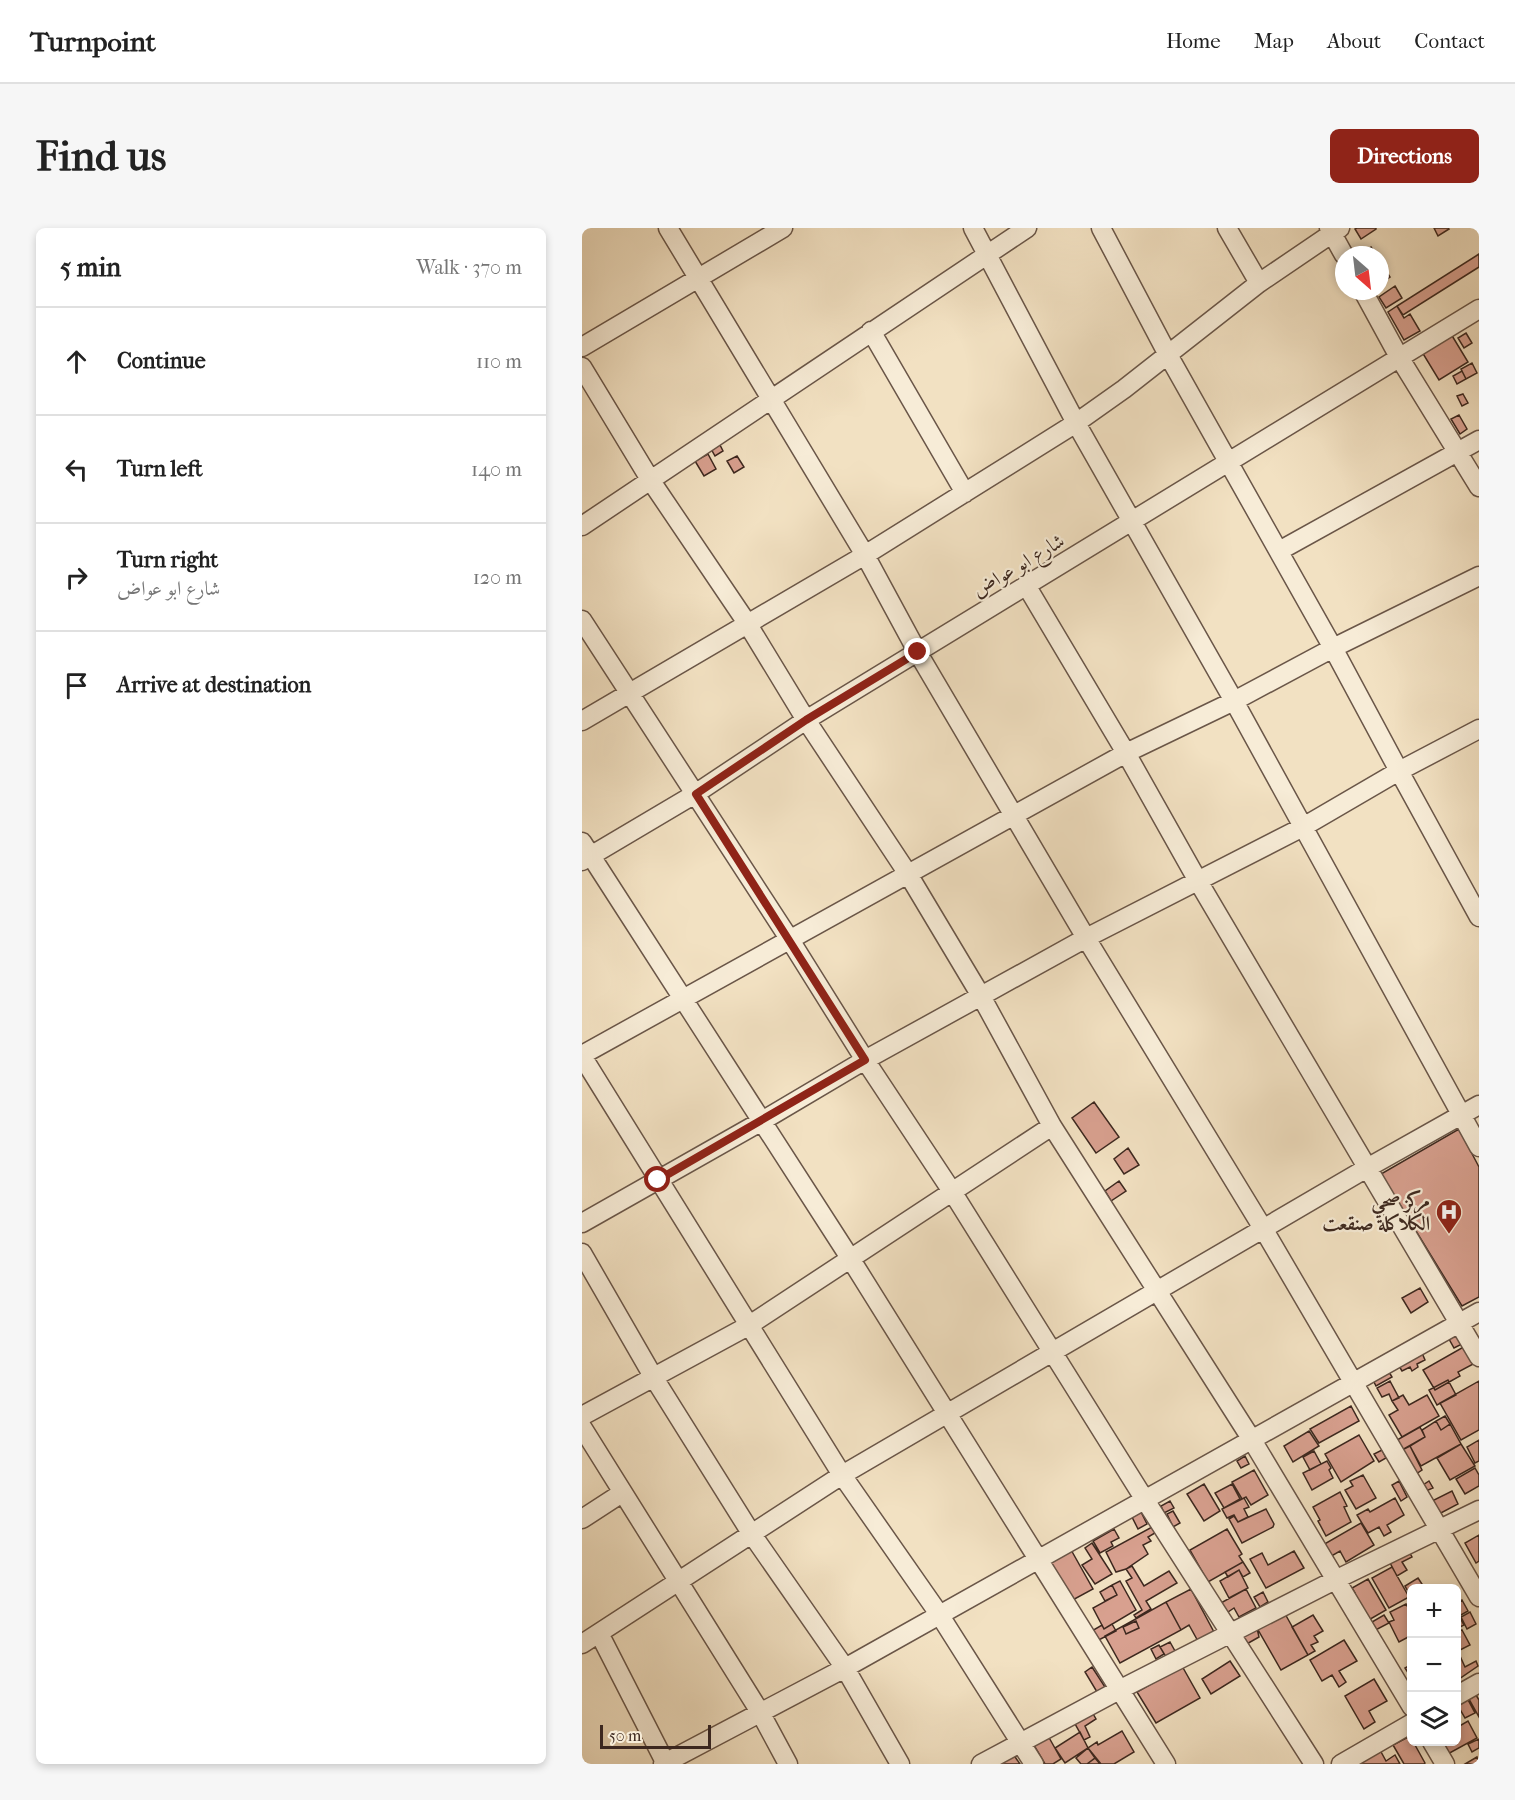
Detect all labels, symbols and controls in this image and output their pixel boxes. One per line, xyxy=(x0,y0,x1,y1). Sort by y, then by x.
text: Turnpoint xyxy=(30,25,156,58)
text: Home xyxy=(1166,29,1221,53)
text: Map xyxy=(1254,29,1294,53)
text: About xyxy=(1327,29,1381,53)
text: Contact xyxy=(1414,29,1485,53)
button: Directions xyxy=(1330,129,1479,183)
text: Find us xyxy=(36,132,166,181)
north arrow xyxy=(1335,246,1389,300)
text: 5 min xyxy=(60,252,121,283)
text: Walk · 370 m xyxy=(416,256,522,279)
icon: ahead xyxy=(60,345,93,378)
text: Continue xyxy=(117,348,206,374)
text: 110 m xyxy=(476,350,522,373)
icon: left xyxy=(60,453,93,486)
text: Turn left xyxy=(117,456,203,482)
text: 140 m xyxy=(471,458,522,481)
street label: شارع ابو عواض xyxy=(968,529,1072,607)
text: Turn right xyxy=(117,547,218,573)
icon: right xyxy=(60,561,93,594)
text: 120 m xyxy=(473,566,522,589)
text: شارع ابو عواض xyxy=(117,577,220,600)
route end xyxy=(904,638,930,664)
icon: arrive xyxy=(60,669,93,702)
text: Arrive at destination xyxy=(117,672,311,698)
route start xyxy=(644,1166,670,1192)
place label: مركز صحي الكلاكلة صنقعت xyxy=(1322,1189,1430,1235)
hospital icon: مركز صحي الكلاكلة صنقعت xyxy=(1434,1197,1464,1235)
map controls xyxy=(1407,1584,1461,1746)
button: + xyxy=(1407,1584,1461,1638)
button: − xyxy=(1407,1638,1461,1692)
button: layers xyxy=(1407,1692,1461,1746)
scale bar xyxy=(600,1722,711,1750)
text: 50 m xyxy=(609,1726,641,1745)

